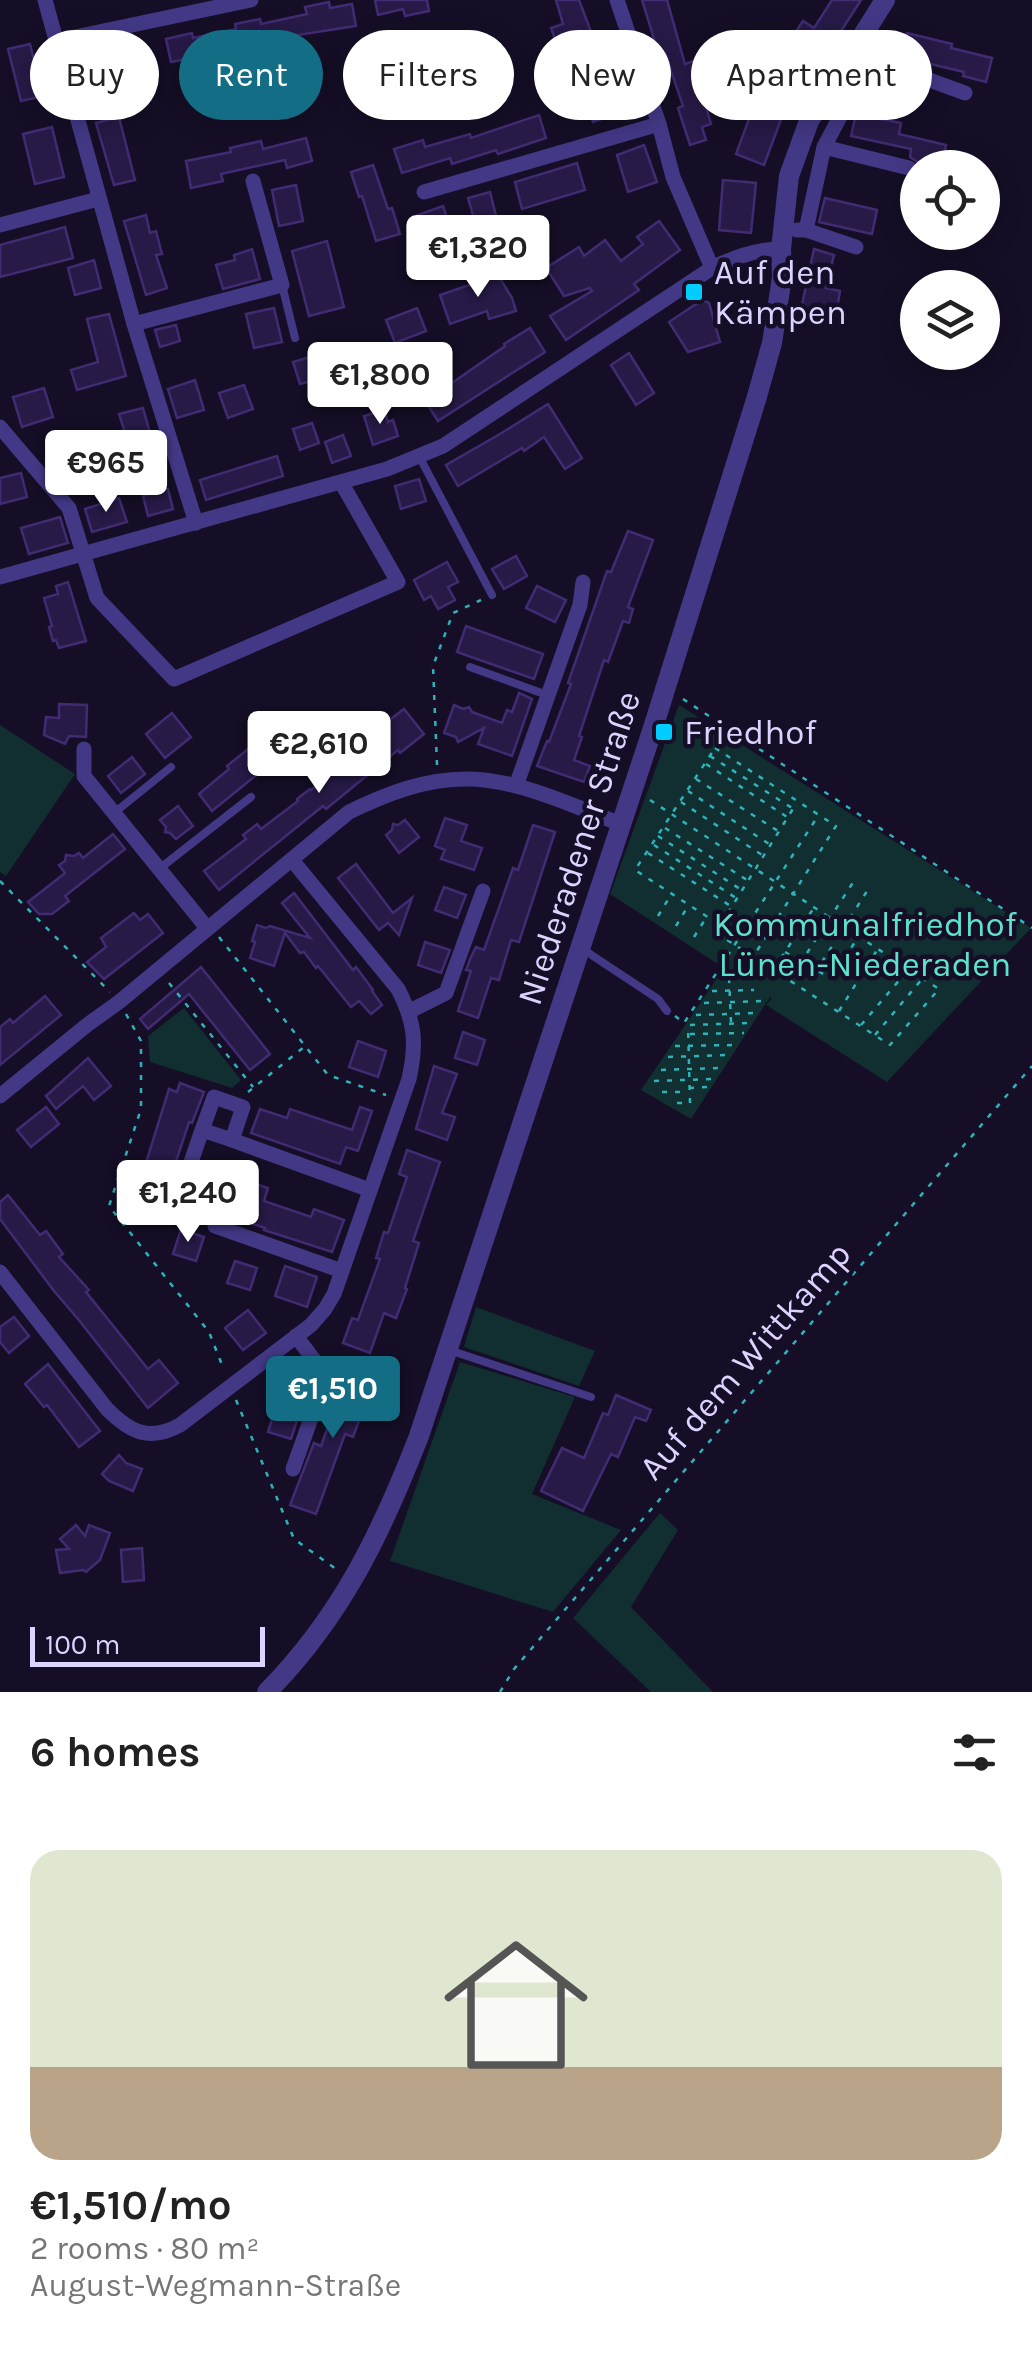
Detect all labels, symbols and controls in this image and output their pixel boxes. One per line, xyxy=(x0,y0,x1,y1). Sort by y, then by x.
chip: Buy xyxy=(30,30,159,120)
chip: Rent xyxy=(179,30,323,120)
chip: Filters xyxy=(343,30,514,120)
chip: New xyxy=(534,30,671,120)
chip: Apartment xyxy=(691,30,932,120)
map controls xyxy=(900,150,1000,370)
button: locate xyxy=(900,150,1000,250)
pin: €1,320 xyxy=(397,215,559,300)
text: €1,320 xyxy=(428,229,528,266)
place label: Auf den Kämpen xyxy=(714,252,847,333)
button: layers xyxy=(900,270,1000,370)
marker: Auf den Kämpen xyxy=(683,281,705,303)
pin: €1,800 xyxy=(299,342,461,427)
text: €1,800 xyxy=(330,356,430,393)
pin: €965 xyxy=(47,430,165,515)
text: €965 xyxy=(67,444,145,481)
street label: Niederadener Straße xyxy=(509,686,649,1010)
pin: €2,610 xyxy=(238,711,400,796)
place label: Friedhof xyxy=(684,712,817,753)
marker: Friedhof xyxy=(653,721,675,743)
text: €2,610 xyxy=(270,725,368,762)
park label: Kommunalfriedhof Lünen-Niederaden xyxy=(713,904,1018,985)
pin: €1,240 xyxy=(107,1160,269,1245)
text: €1,240 xyxy=(139,1174,237,1211)
street label: Auf dem Wittkamp xyxy=(631,1234,859,1488)
pin: €1,510 xyxy=(252,1356,414,1441)
text: €1,510 xyxy=(288,1370,378,1407)
scale bar xyxy=(30,1622,265,1666)
text: 100 m xyxy=(45,1628,120,1661)
icon: filters xyxy=(947,1725,1002,1780)
text: 6 homes xyxy=(30,1727,200,1777)
icon: home xyxy=(426,1915,606,2095)
text: €1,510/mo xyxy=(30,2180,232,2230)
text: 2 rooms · 80 m² xyxy=(30,2230,259,2267)
text: August-Wegmann-Straße xyxy=(30,2267,401,2304)

